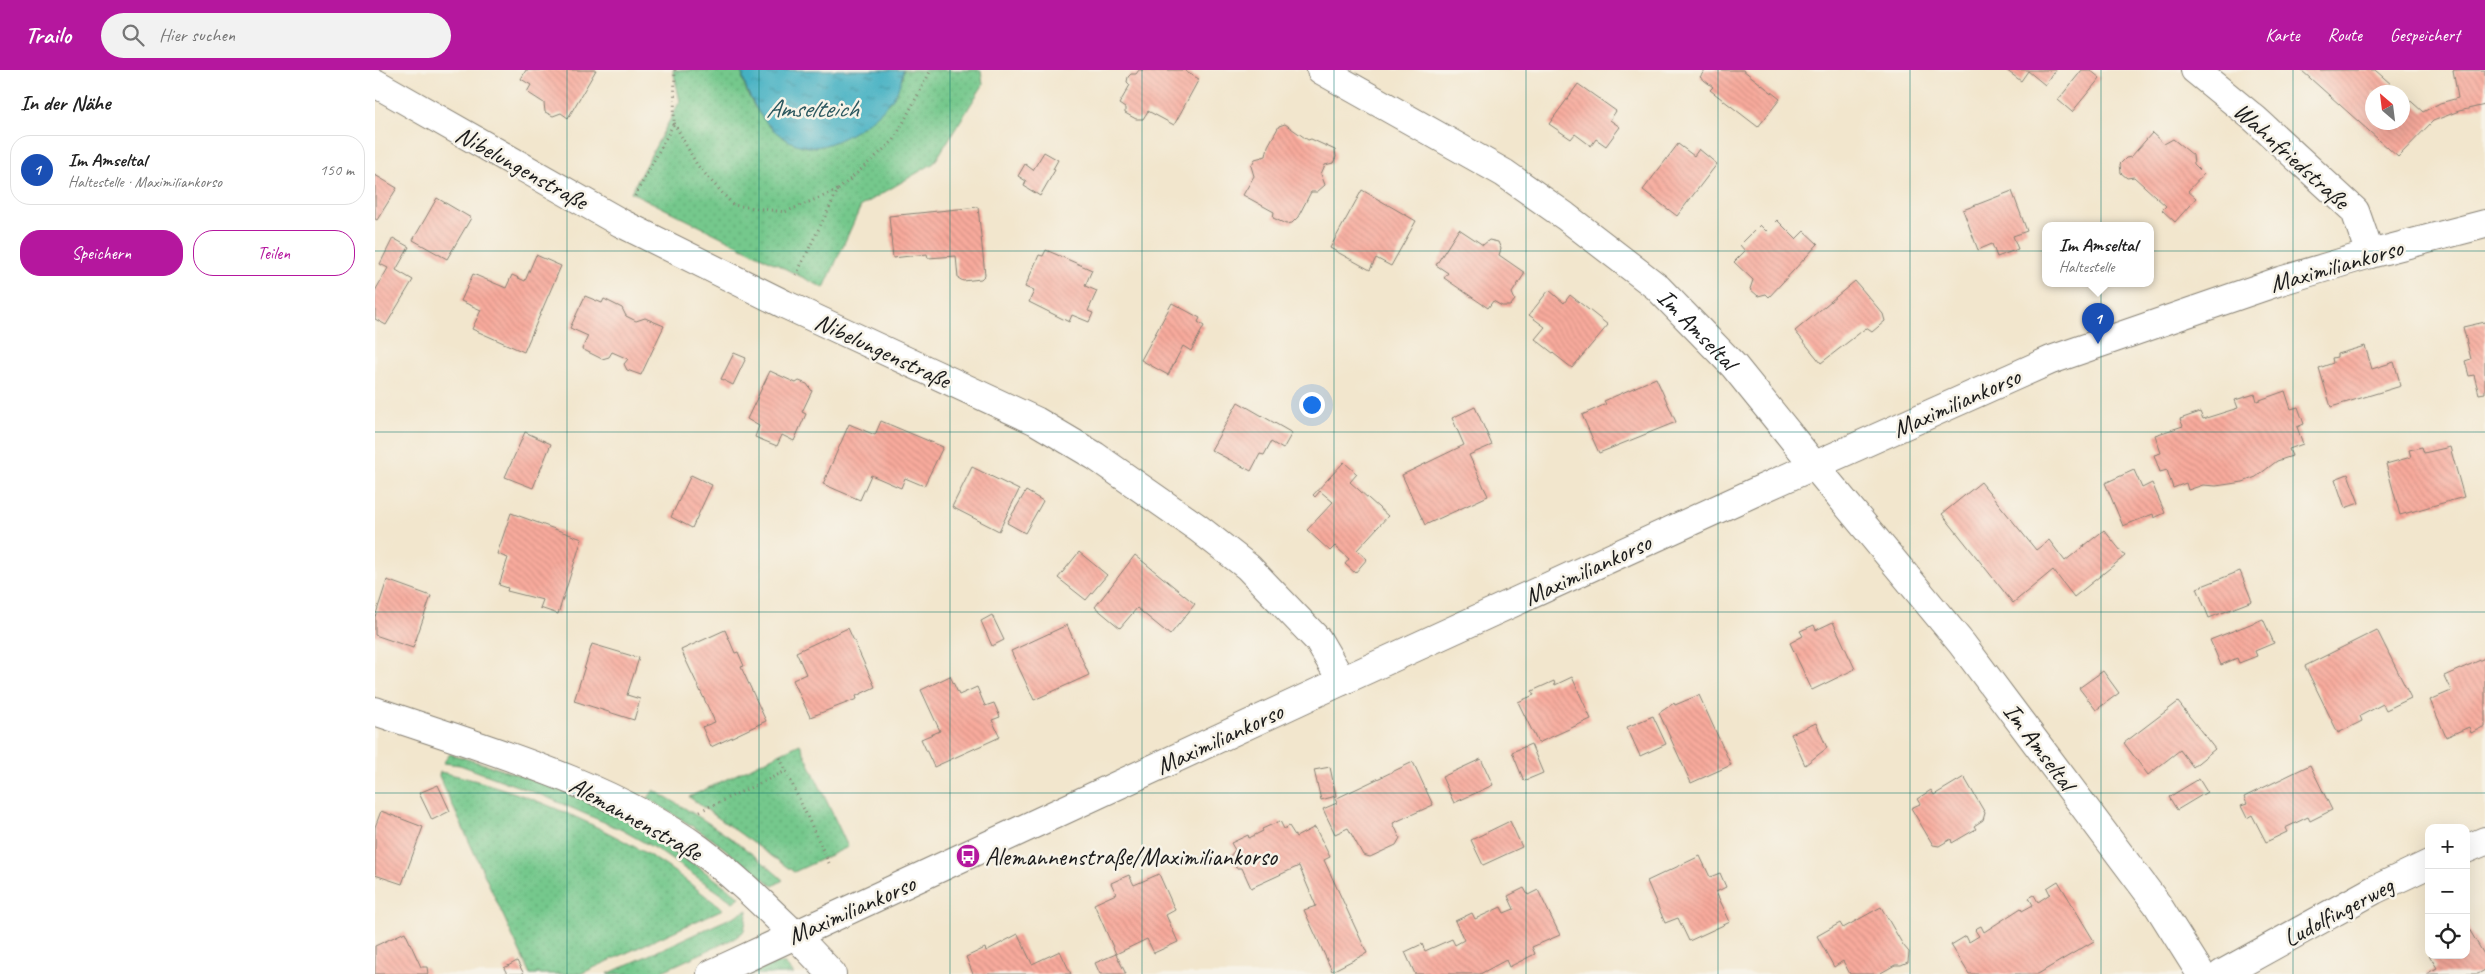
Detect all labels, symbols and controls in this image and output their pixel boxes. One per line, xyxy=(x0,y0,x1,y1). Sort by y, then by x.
search box xyxy=(101,13,451,58)
text: Trailo xyxy=(25,20,71,50)
icon: search xyxy=(119,21,147,49)
text: Hier suchen xyxy=(159,23,235,47)
text: Karte xyxy=(2265,24,2300,46)
text: Route xyxy=(2328,24,2362,46)
text: Gespeichert xyxy=(2390,24,2460,46)
north arrow xyxy=(2365,85,2410,130)
text: In der Nähe xyxy=(20,90,110,116)
water label: Amselteich xyxy=(766,92,860,125)
street label: Wahnfriedstraße xyxy=(2227,95,2357,218)
street label: Nibelungenstraße xyxy=(450,118,595,218)
text: Im Amseltal xyxy=(68,148,147,172)
text: 1 xyxy=(33,160,41,180)
text: 150 m xyxy=(320,160,354,180)
text: Haltestelle · Maximiliankorso xyxy=(68,172,222,192)
popup xyxy=(2042,222,2154,287)
button: Speichern xyxy=(20,230,183,276)
button: Teilen xyxy=(193,230,355,276)
street label: Maximiliankorso xyxy=(2266,231,2407,300)
text: Im Amseltal xyxy=(2059,233,2137,257)
text: Haltestelle xyxy=(2059,257,2114,277)
street label: Im Amseltal xyxy=(1650,282,1747,380)
pin: 1 xyxy=(2082,303,2114,344)
street label: Nibelungenstraße xyxy=(810,306,957,397)
street label: Maximiliankorso xyxy=(1887,360,2026,445)
your location xyxy=(1299,392,1325,418)
street label: Maximiliankorso xyxy=(1519,526,1657,613)
street label: Maximiliankorso xyxy=(1151,695,1289,782)
street label: Im Amseltal xyxy=(1996,696,2085,801)
street label: Alemannenstraße xyxy=(564,769,709,869)
map controls xyxy=(2425,824,2470,959)
button: + xyxy=(2425,824,2470,869)
place label: Alemannenstraße/Maximiliankorso xyxy=(985,841,1278,873)
bus stop icon: Alemannenstraße/Maximiliankorso xyxy=(955,843,981,869)
street label: Maximiliankorso xyxy=(782,867,921,952)
street label: Ludolfingerweg xyxy=(2278,869,2400,954)
button: − xyxy=(2425,869,2470,914)
button: locate xyxy=(2425,914,2470,959)

